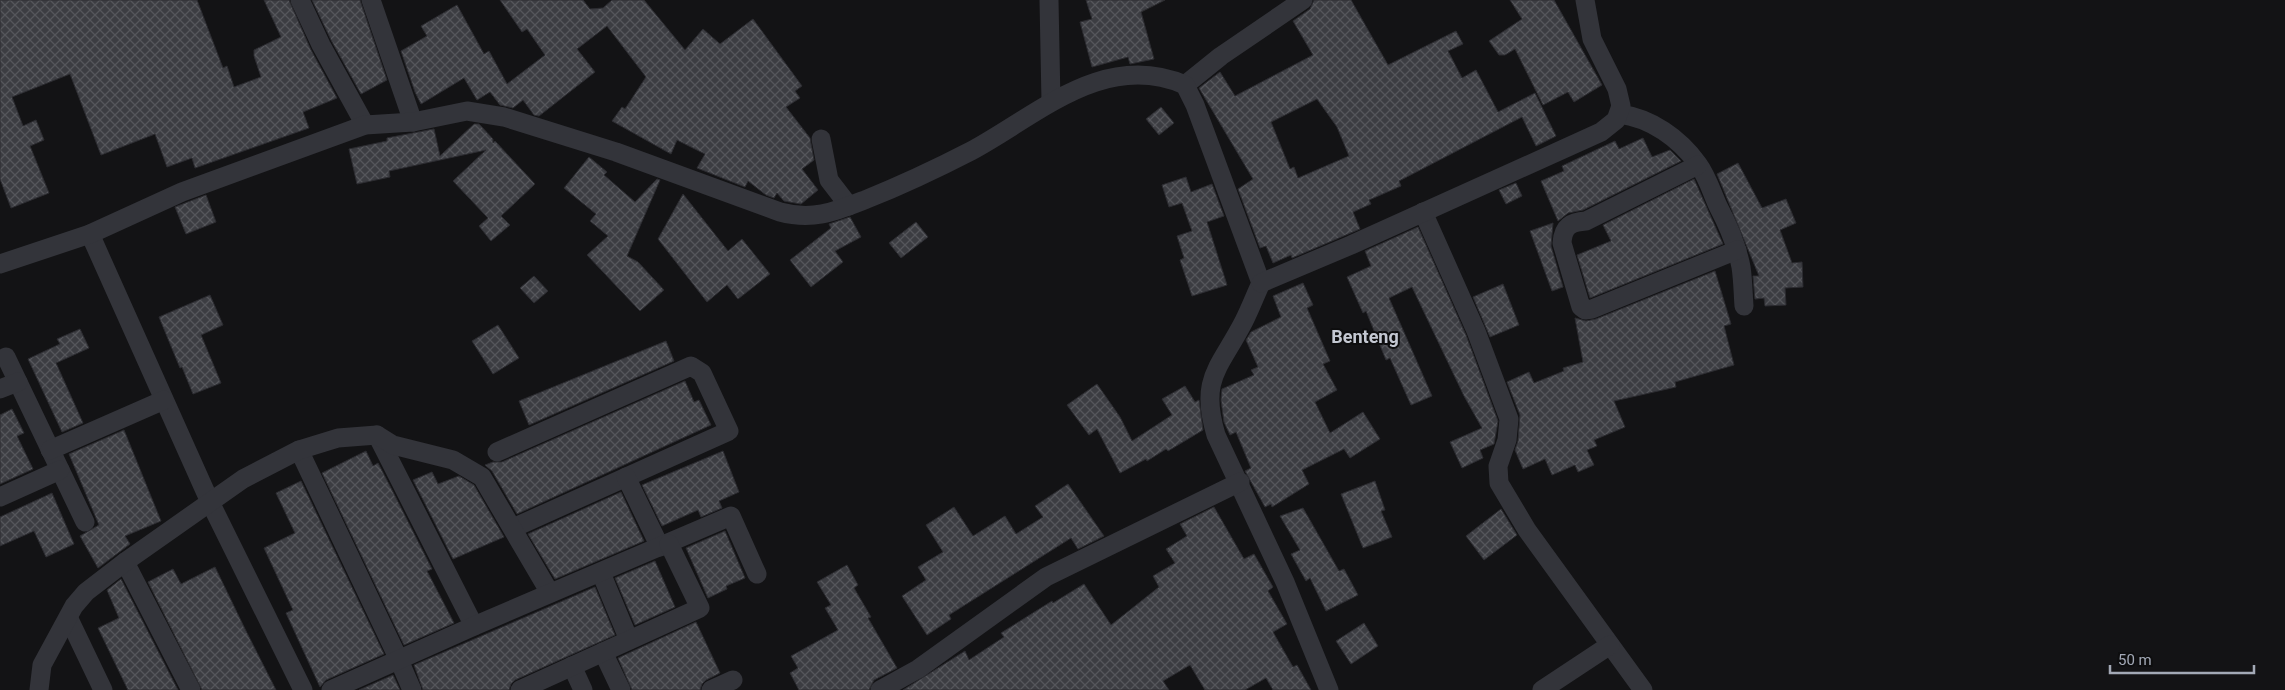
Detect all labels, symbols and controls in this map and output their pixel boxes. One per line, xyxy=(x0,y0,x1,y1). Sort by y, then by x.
district label: Benteng xyxy=(1331,326,1399,347)
scale bar xyxy=(2110,642,2254,674)
text: 50 m xyxy=(2118,651,2152,669)

